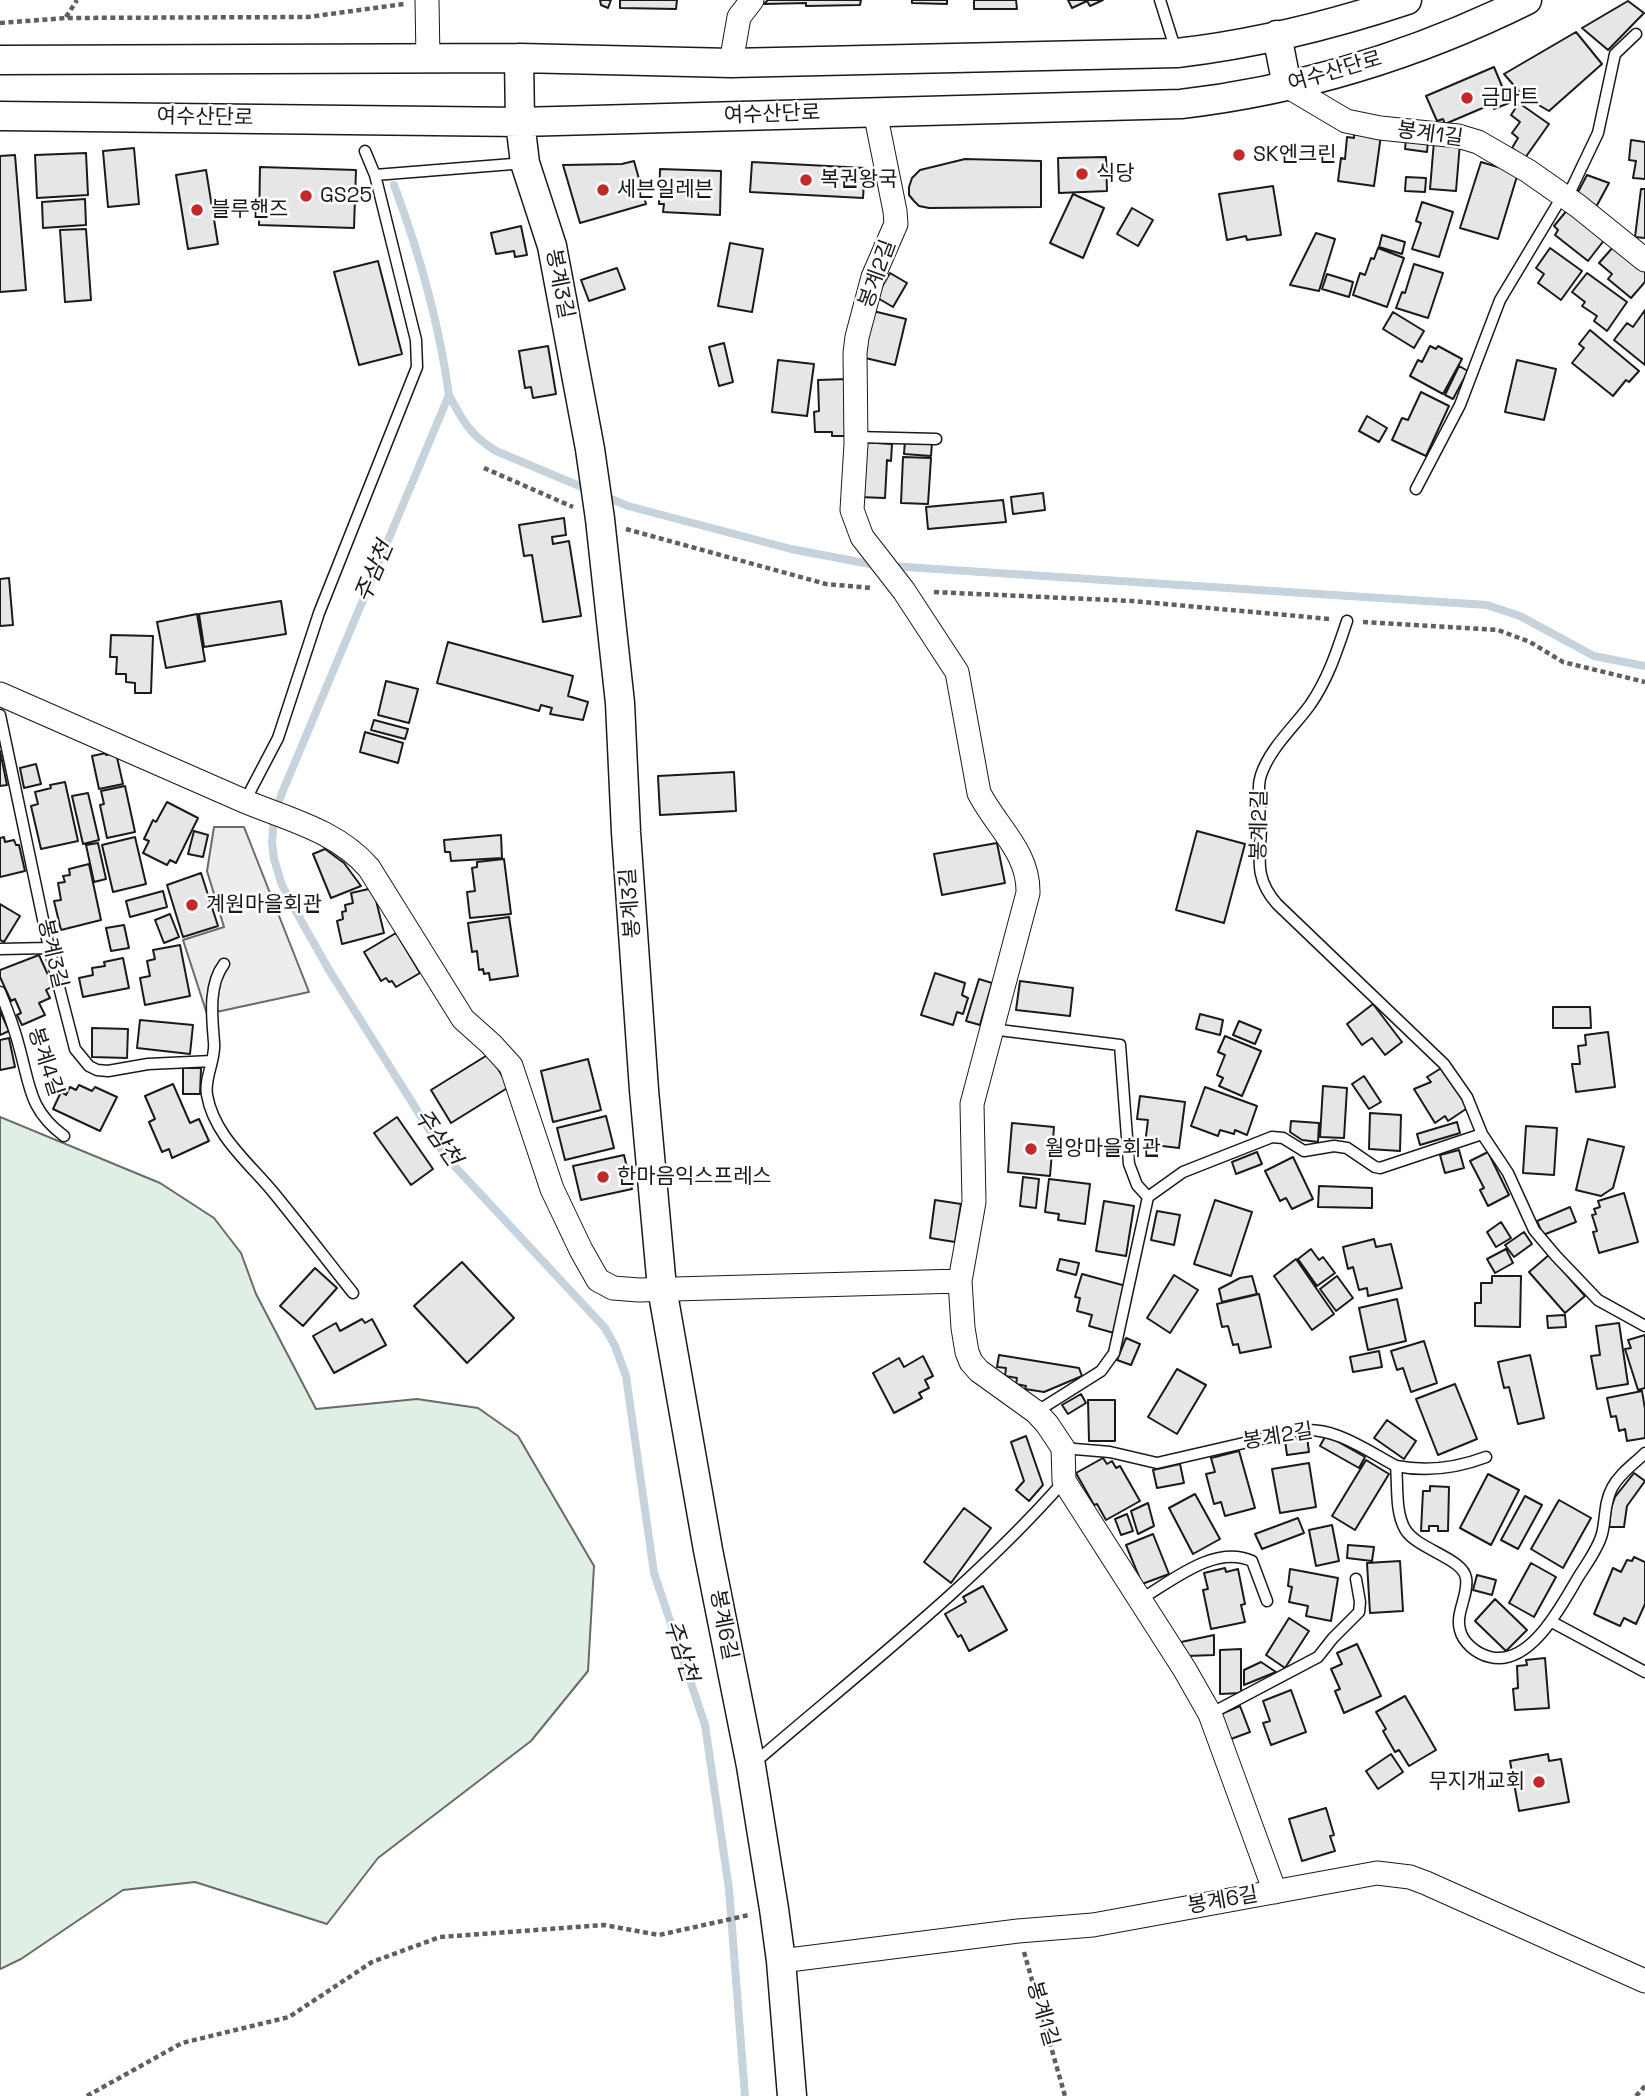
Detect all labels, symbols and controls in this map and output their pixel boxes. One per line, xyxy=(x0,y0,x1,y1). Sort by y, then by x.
street label: 여수산단로 xyxy=(1285,47,1385,97)
place label: 금마트 xyxy=(1481,85,1539,111)
marker: 금마트 xyxy=(1459,90,1475,106)
street label: 여수산단로 xyxy=(723,101,821,129)
street label: 여수산단로 xyxy=(156,105,254,131)
street label: 봉계1길 xyxy=(1395,118,1465,152)
place label: SK엔크린 xyxy=(1253,142,1337,168)
marker: SK엔크린 xyxy=(1231,147,1247,163)
place label: 식당 xyxy=(1096,161,1135,187)
marker: 식당 xyxy=(1074,166,1090,182)
place label: 복권왕국 xyxy=(820,167,897,193)
marker: 복권왕국 xyxy=(798,172,814,188)
place label: 세븐일레븐 xyxy=(617,177,714,203)
marker: 세븐일레븐 xyxy=(595,182,611,198)
place label: GS25 xyxy=(320,183,372,209)
marker: GS25 xyxy=(298,188,314,204)
place label: 블루핸즈 xyxy=(211,197,288,223)
marker: 블루핸즈 xyxy=(189,202,205,218)
street label: 봉계2길 xyxy=(854,237,902,311)
street label: 봉계3길 xyxy=(540,247,578,321)
water label: 주삼천 xyxy=(350,537,400,607)
street label: 봉계2길 xyxy=(1247,789,1273,861)
street label: 봉계3길 xyxy=(616,867,646,939)
place label: 계원마을회관 xyxy=(206,892,322,918)
marker: 계원마을회관 xyxy=(184,897,200,913)
street label: 봉계3길 xyxy=(32,917,72,991)
street label: 봉계4길 xyxy=(22,1024,68,1100)
water label: 주삼천 xyxy=(407,1104,467,1172)
place label: 월앙마을회관 xyxy=(1045,1136,1161,1162)
marker: 월앙마을회관 xyxy=(1023,1141,1039,1157)
place label: 한마음익스프레스 xyxy=(617,1164,772,1190)
marker: 한마음익스프레스 xyxy=(595,1169,611,1185)
street label: 봉계2길 xyxy=(1241,1419,1315,1455)
street label: 봉계6길 xyxy=(704,1588,742,1662)
water label: 주삼천 xyxy=(657,1617,703,1685)
place label: 무지개교회 xyxy=(1428,1769,1525,1795)
marker: 무지개교회 xyxy=(1531,1774,1547,1790)
street label: 봉계6길 xyxy=(1186,1882,1260,1920)
street label: 봉계1길 xyxy=(1021,1978,1063,2050)

